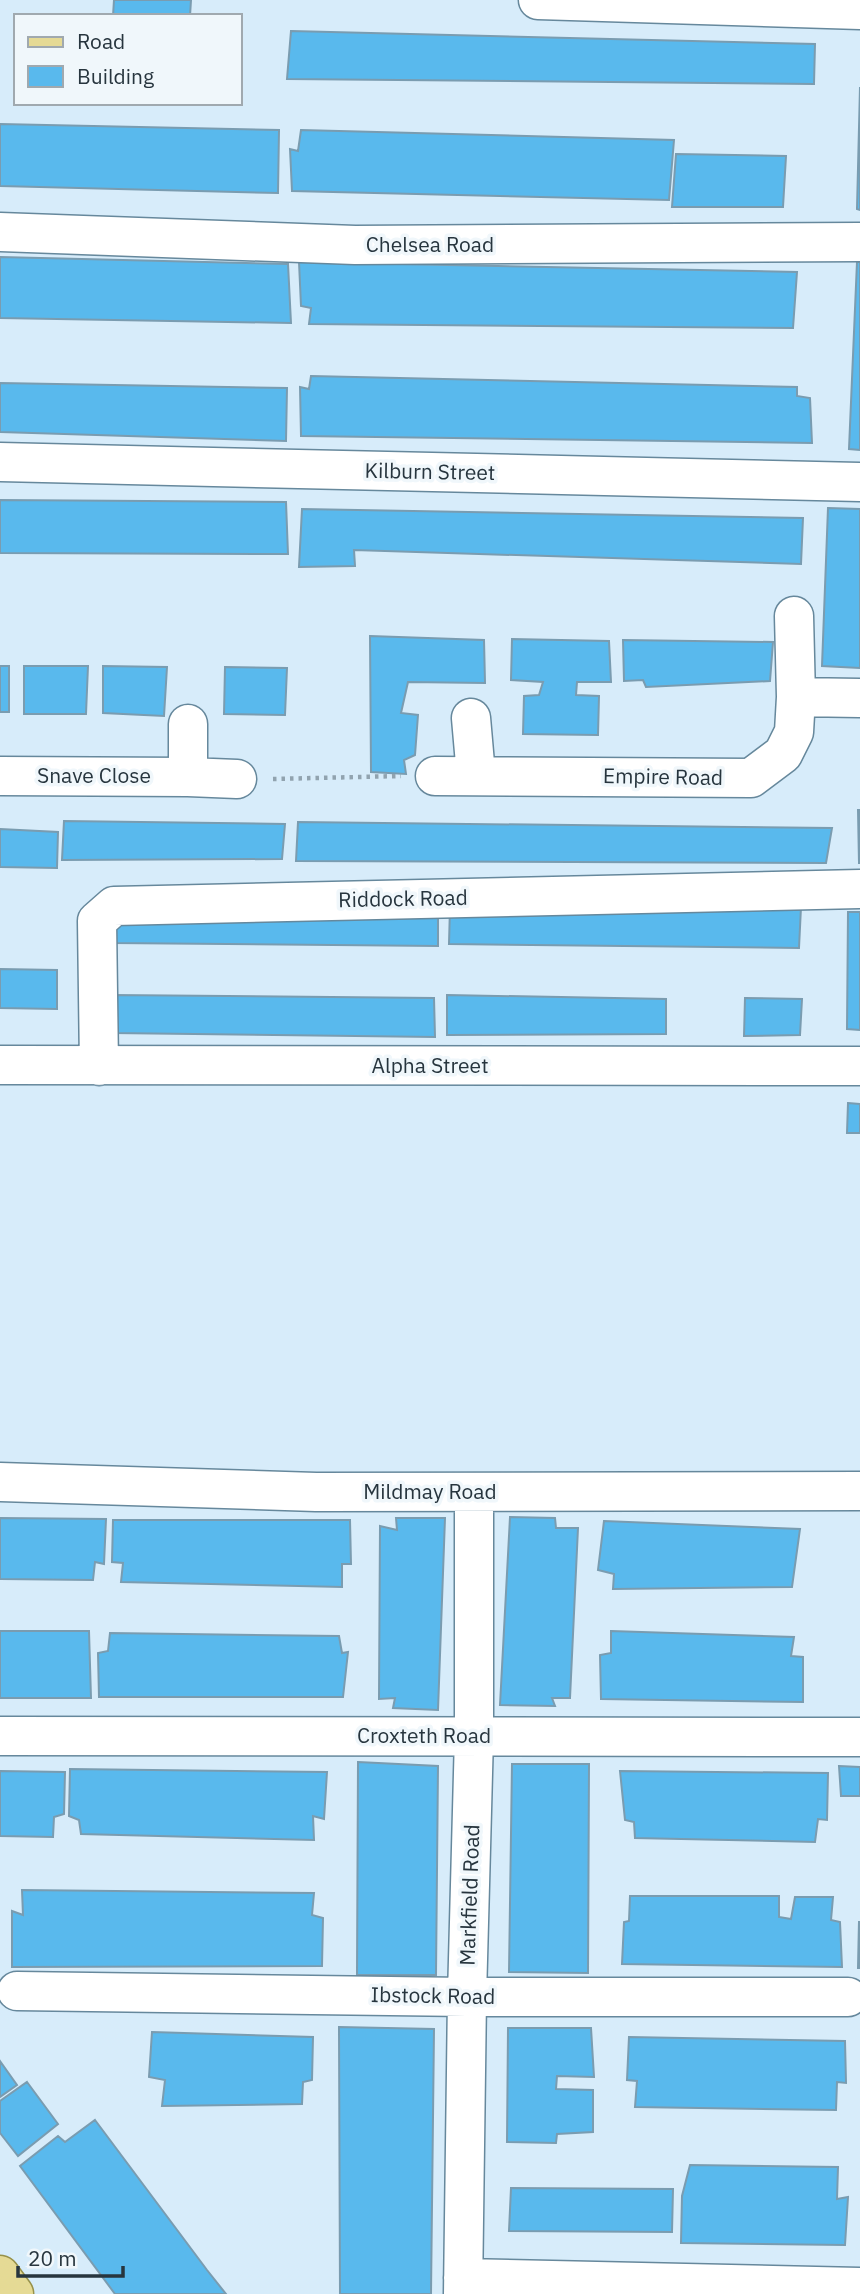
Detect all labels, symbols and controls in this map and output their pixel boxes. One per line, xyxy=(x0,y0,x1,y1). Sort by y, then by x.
legend xyxy=(14,14,242,105)
text: Road xyxy=(77,27,125,55)
text: Building xyxy=(77,62,154,90)
street label: Chelsea Road xyxy=(366,230,494,258)
street label: Kilburn Street xyxy=(364,456,496,486)
street label: Snave Close xyxy=(37,761,151,789)
street label: Empire Road xyxy=(603,761,723,791)
street label: Riddock Road xyxy=(338,883,468,913)
street label: Alpha Street xyxy=(371,1051,489,1079)
street label: Mildmay Road xyxy=(363,1477,497,1505)
street label: Croxteth Road xyxy=(357,1721,491,1749)
street label: Markfield Road xyxy=(453,1824,485,1966)
street label: Ibstock Road xyxy=(370,1980,496,2010)
scale bar xyxy=(18,2234,122,2278)
text: 20 m xyxy=(28,2244,77,2272)

